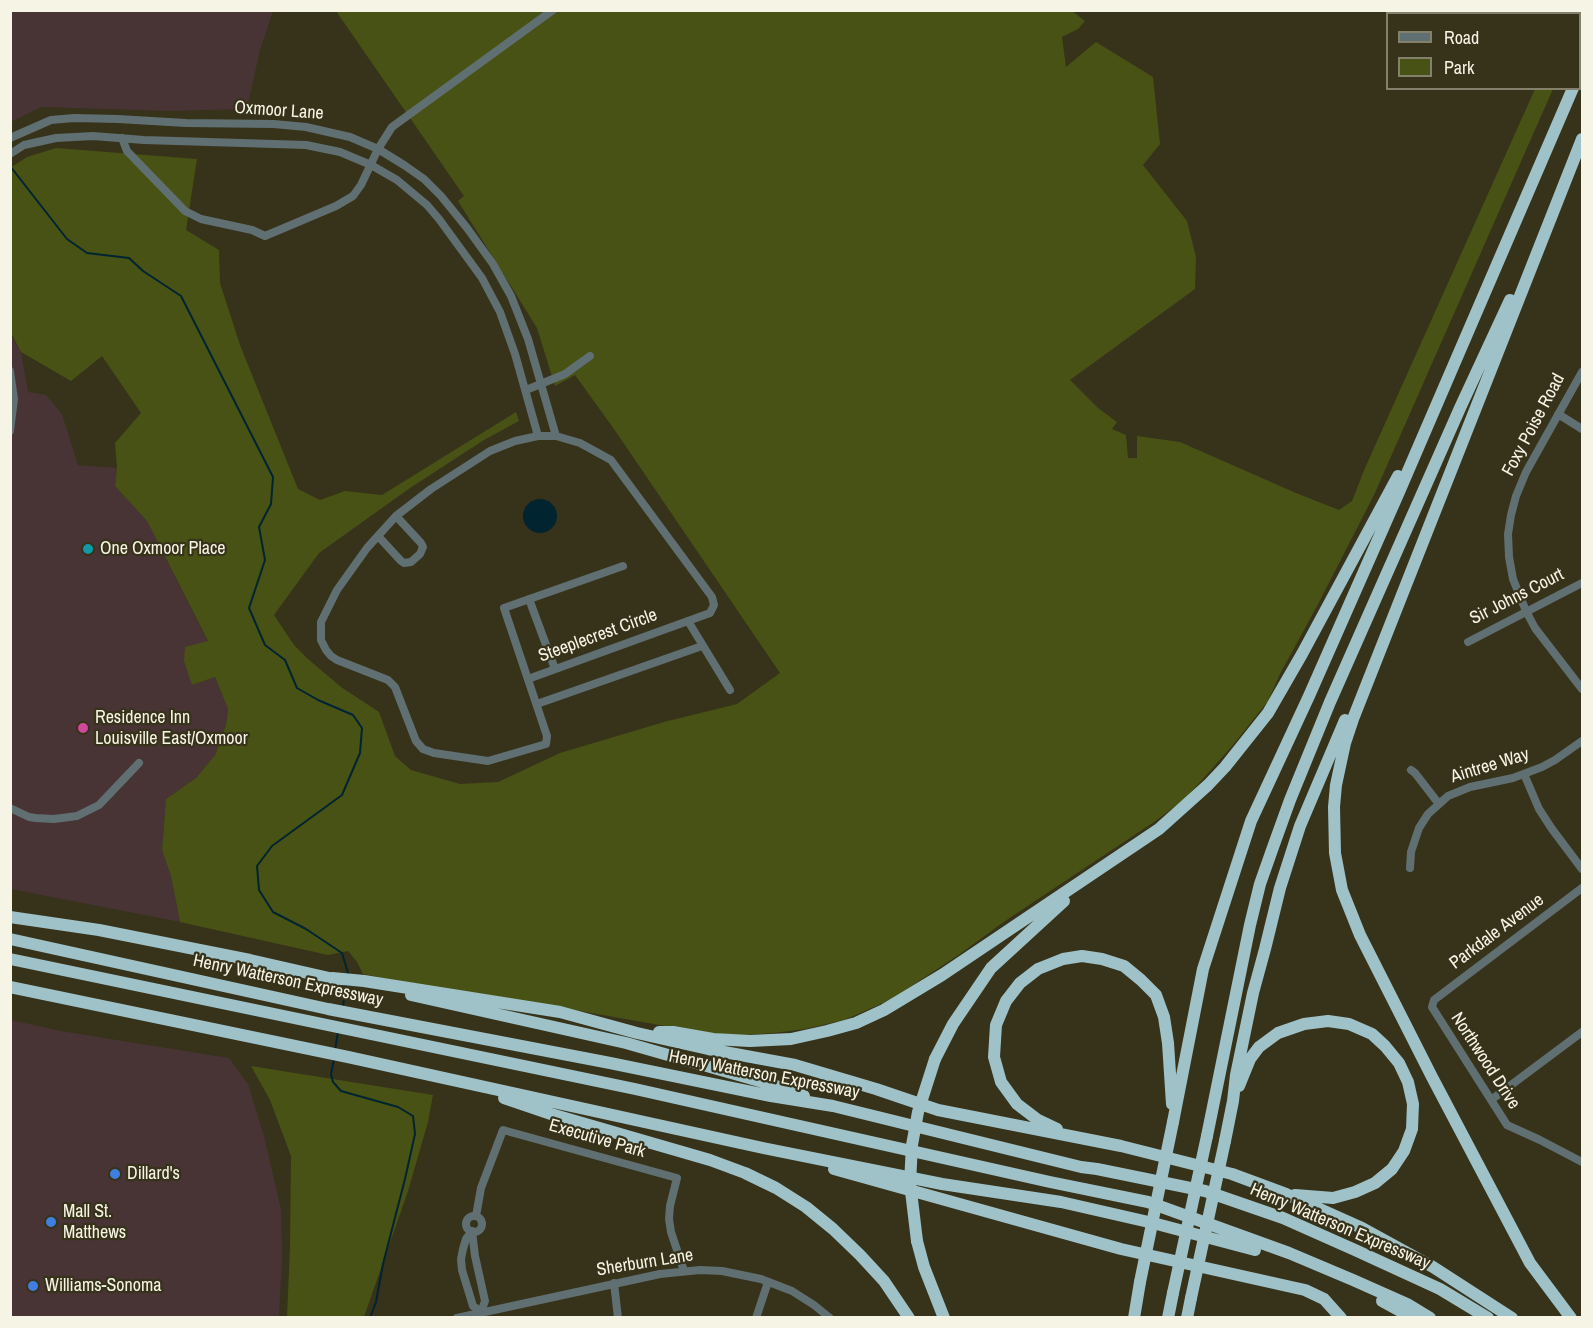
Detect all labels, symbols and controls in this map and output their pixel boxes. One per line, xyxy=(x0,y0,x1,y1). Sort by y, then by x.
legend xyxy=(1386,12,1581,90)
text: Road xyxy=(1444,25,1479,50)
text: Park xyxy=(1444,55,1474,80)
street label: Oxmoor Lane xyxy=(234,97,324,125)
street label: Foxy Poise Road xyxy=(1498,370,1570,480)
place label: One Oxmoor Place xyxy=(100,538,226,560)
marker: One Oxmoor Place xyxy=(81,542,95,556)
street label: Sir Johns Court xyxy=(1466,564,1568,630)
street label: Steeplecrest Circle xyxy=(536,605,660,667)
place label: Residence Inn Louisville East/Oxmoor xyxy=(95,707,248,750)
marker: Residence Inn Louisville East/Oxmoor xyxy=(76,721,90,735)
street label: Aintree Way xyxy=(1448,744,1532,788)
street label: Parkdale Avenue xyxy=(1446,890,1548,974)
street label: Henry Watterson Expressway xyxy=(191,950,385,1012)
street label: Northwood Drive xyxy=(1446,1009,1524,1113)
street label: Henry Watterson Expressway xyxy=(667,1046,861,1104)
street label: Executive Park xyxy=(546,1115,648,1163)
place label: Dillard's xyxy=(127,1163,180,1185)
marker: Dillard's xyxy=(108,1167,122,1181)
street label: Henry Watterson Expressway xyxy=(1247,1179,1433,1275)
place label: Mall St. Matthews xyxy=(63,1201,126,1244)
marker: Mall St. Matthews xyxy=(44,1215,58,1229)
street label: Sherburn Lane xyxy=(595,1245,695,1281)
place label: Williams-Sonoma xyxy=(45,1275,161,1297)
marker: Williams-Sonoma xyxy=(26,1279,40,1293)

